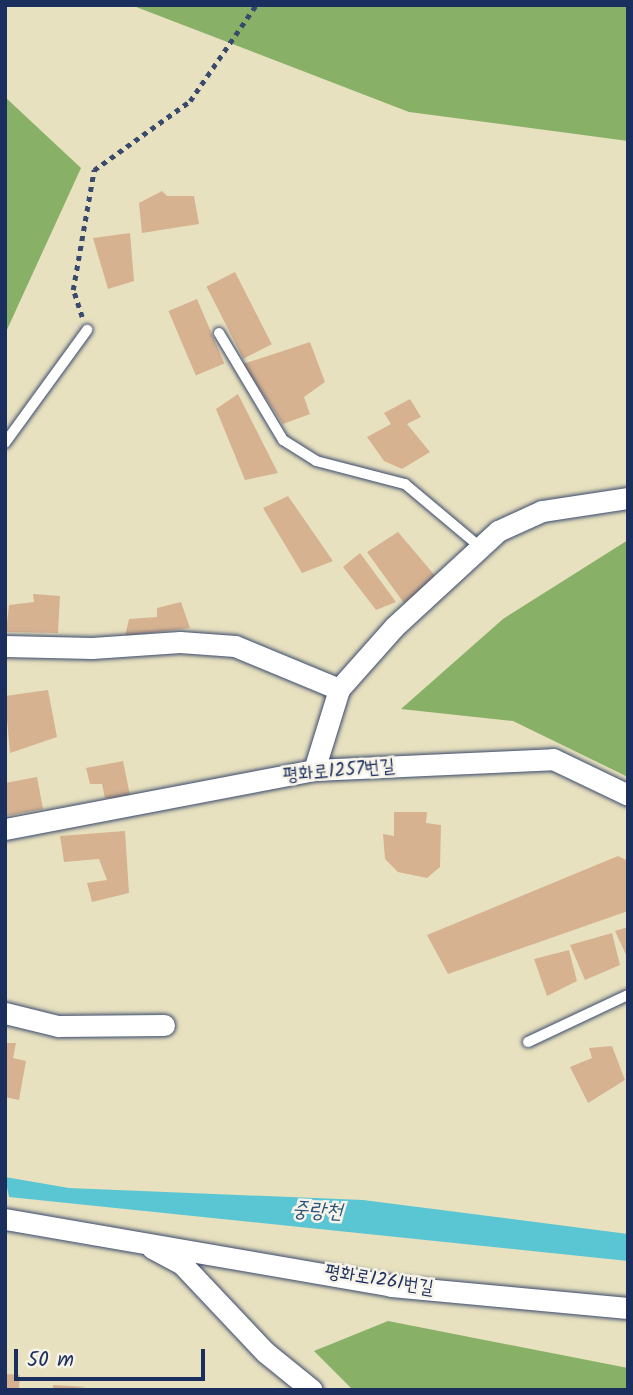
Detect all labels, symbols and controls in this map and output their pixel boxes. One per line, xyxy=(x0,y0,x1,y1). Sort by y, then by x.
street label: 평화로1257번길 xyxy=(282,756,396,788)
water label: 중랑천 xyxy=(291,1198,343,1226)
street label: 평화로1261번길 xyxy=(323,1261,435,1301)
scale bar xyxy=(18,1336,208,1380)
text: 50 m xyxy=(27,1344,74,1377)

